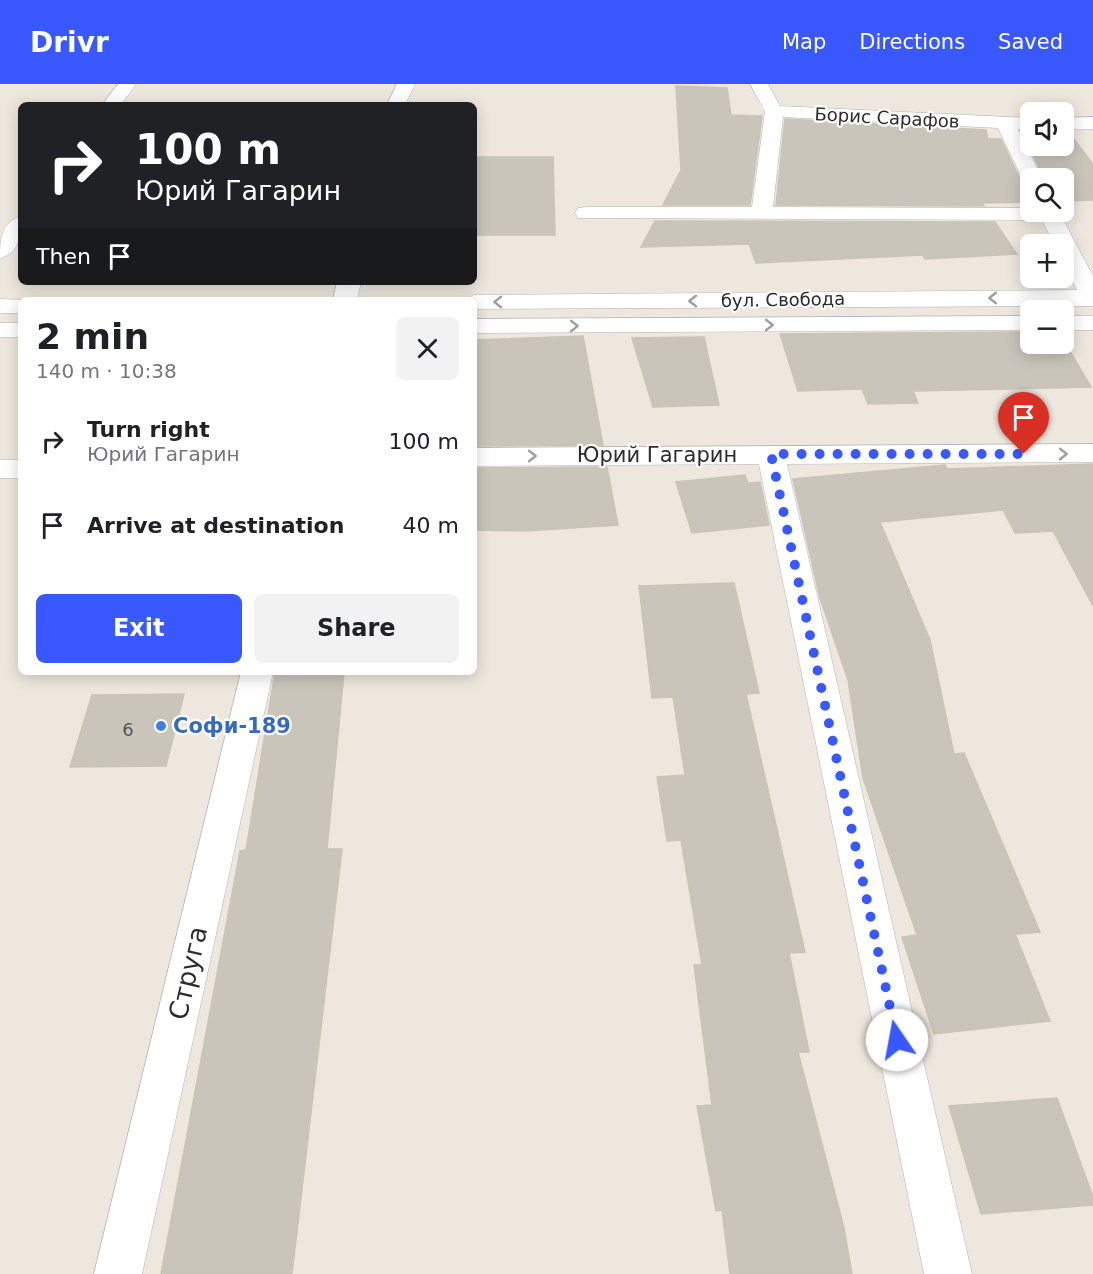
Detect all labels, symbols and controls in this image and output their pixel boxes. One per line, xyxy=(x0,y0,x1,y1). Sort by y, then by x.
text: Drivr xyxy=(30,26,109,59)
text: Map xyxy=(782,30,826,54)
text: Directions xyxy=(859,30,965,54)
text: Saved xyxy=(998,30,1063,54)
map controls xyxy=(1020,102,1074,354)
button: sound xyxy=(1020,102,1074,156)
street label: Борис Сарафов xyxy=(814,103,960,132)
text: 100 m xyxy=(135,125,281,174)
icon: right xyxy=(36,126,114,204)
button: search xyxy=(1020,168,1074,222)
text: Юрий Гагарин xyxy=(135,175,341,206)
button: + xyxy=(1020,234,1074,288)
icon: arrive xyxy=(103,240,136,273)
text: Then xyxy=(36,244,91,269)
street label: бул. Свобода xyxy=(721,288,845,311)
one-way arrow xyxy=(988,292,997,304)
one-way arrow xyxy=(688,294,697,307)
one-way arrow xyxy=(493,296,502,308)
button: − xyxy=(1020,300,1074,354)
text: 2 min xyxy=(36,316,149,357)
button: close xyxy=(396,317,459,380)
one-way arrow xyxy=(765,319,774,331)
one-way arrow xyxy=(570,320,579,332)
text: 140 m · 10:38 xyxy=(36,359,177,383)
pin xyxy=(998,392,1049,454)
icon: arrive xyxy=(1007,401,1040,434)
text: Turn right xyxy=(87,417,210,442)
icon: right xyxy=(36,425,69,458)
text: 100 m xyxy=(389,429,459,454)
text: Юрий Гагарин xyxy=(87,442,240,466)
street label: Юрий Гагарин xyxy=(577,443,737,467)
one-way arrow xyxy=(1059,447,1068,460)
one-way arrow xyxy=(528,450,537,462)
icon: arrive xyxy=(36,509,69,542)
text: Arrive at destination xyxy=(87,513,344,538)
text: 40 m xyxy=(403,513,459,538)
button: Exit xyxy=(36,594,242,663)
button: Share xyxy=(254,594,459,663)
place label: Софи-189 xyxy=(173,714,291,738)
house number: 6 xyxy=(122,719,134,740)
marker: Софи-189 xyxy=(154,719,168,733)
street label: Струга xyxy=(163,923,213,1023)
position arrow xyxy=(865,1008,929,1072)

